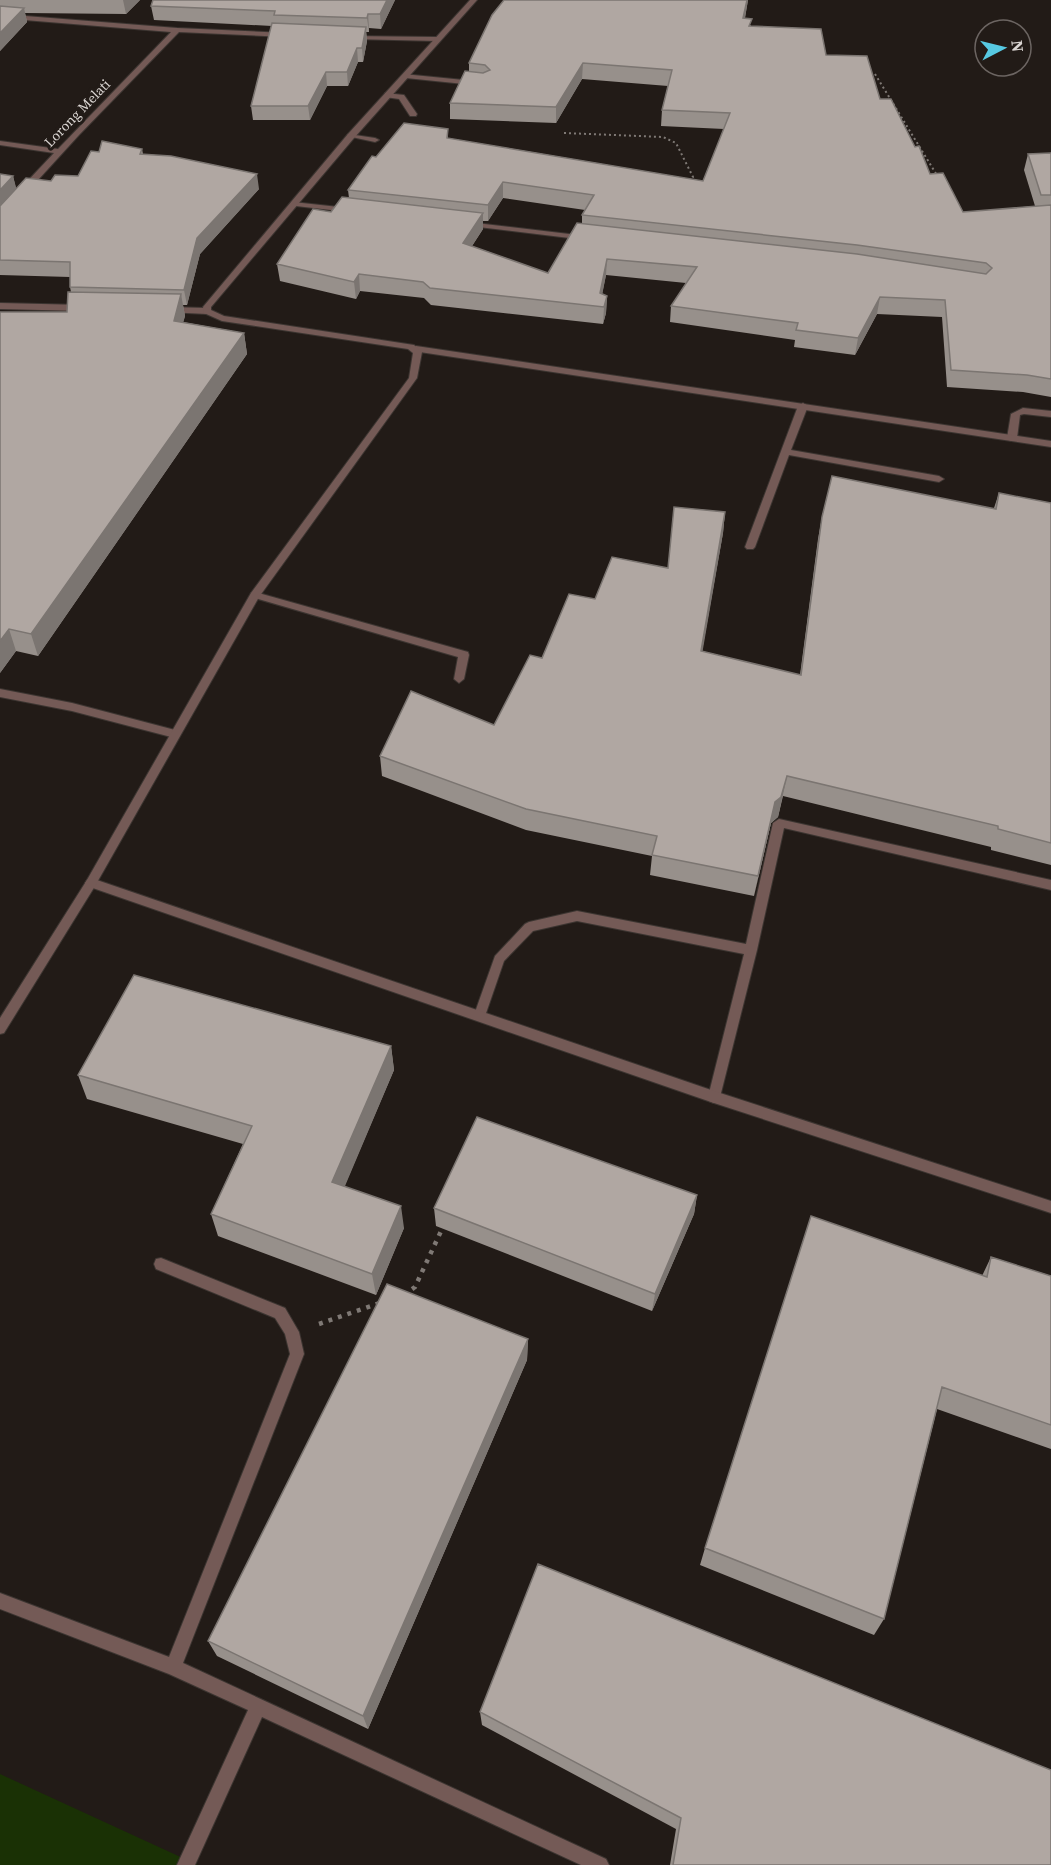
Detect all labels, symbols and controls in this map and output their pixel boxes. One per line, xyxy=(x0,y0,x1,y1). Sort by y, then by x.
north arrow xyxy=(973,18,1033,78)
text: N xyxy=(1006,39,1030,54)
street label: Lorong Melati xyxy=(39,74,115,152)

